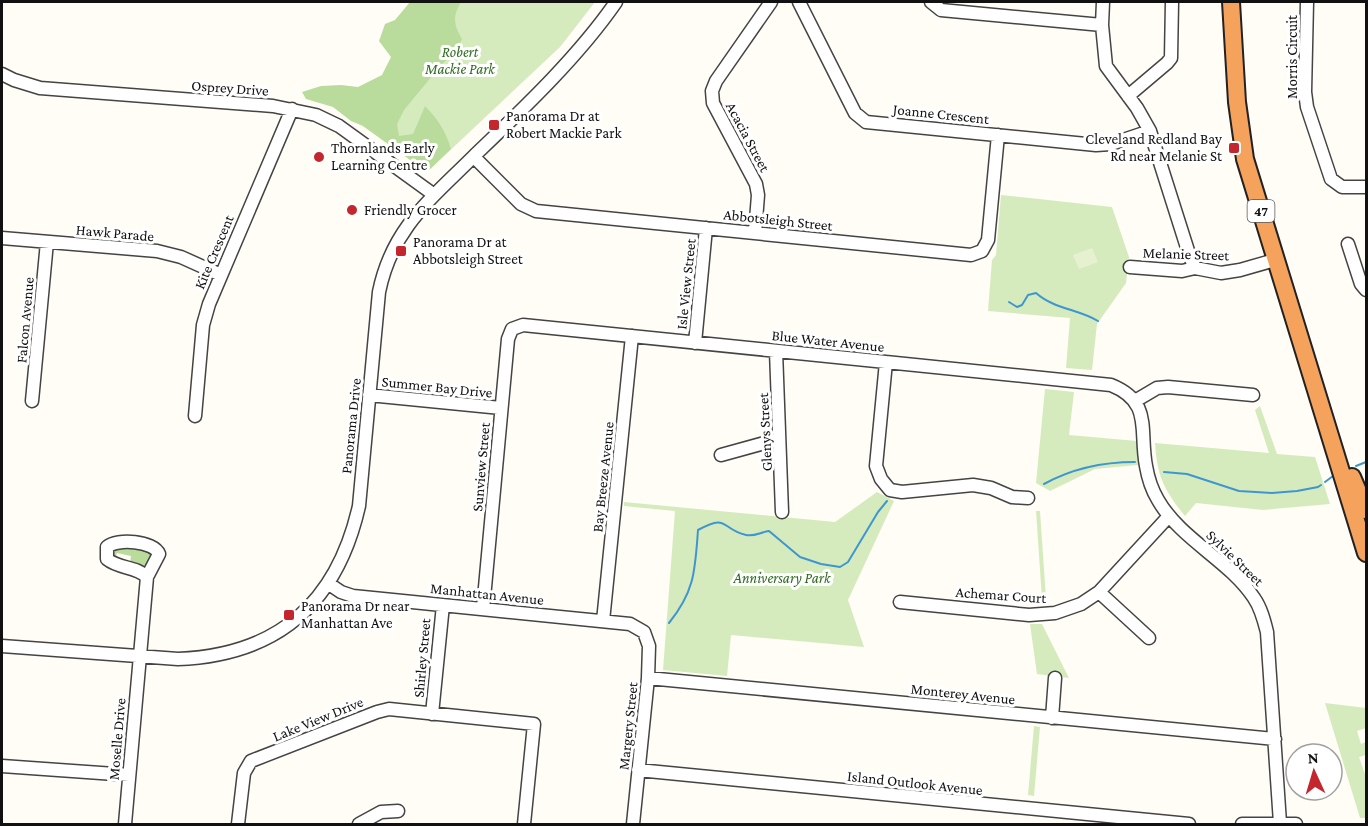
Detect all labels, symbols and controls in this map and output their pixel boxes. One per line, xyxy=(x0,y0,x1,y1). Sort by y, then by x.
street label: Morris Circuit xyxy=(1284,14,1300,99)
park label: Robert Mackie Park xyxy=(424,44,496,77)
street label: Osprey Drive xyxy=(191,77,270,100)
street label: Acacia Street xyxy=(723,99,774,176)
street label: Joanne Crescent xyxy=(890,101,991,128)
place label: Panorama Dr at Robert Mackie Park xyxy=(506,108,623,141)
marker: Panorama Dr at Robert Mackie Park xyxy=(487,118,501,132)
place label: Cleveland Redland Bay Rd near Melanie St xyxy=(1085,131,1223,164)
place label: Thornlands Early Learning Centre xyxy=(331,140,435,174)
marker: Cleveland Redland Bay Rd near Melanie St xyxy=(1227,141,1241,155)
marker: Thornlands Early Learning Centre xyxy=(312,150,326,164)
road number: 47 xyxy=(1248,200,1274,222)
place label: Friendly Grocer xyxy=(364,202,457,219)
marker: Friendly Grocer xyxy=(345,203,359,217)
street label: Abbotsleigh Street xyxy=(722,206,834,235)
street label: Kite Crescent xyxy=(191,212,237,291)
street label: Hawk Parade xyxy=(75,222,155,244)
place label: Panorama Dr at Abbotsleigh Street xyxy=(413,234,524,268)
street label: Isle View Street xyxy=(673,237,699,330)
marker: Panorama Dr at Abbotsleigh Street xyxy=(394,244,408,258)
street label: Melanie Street xyxy=(1143,244,1231,264)
street label: Falcon Avenue xyxy=(13,276,37,364)
street label: Blue Water Avenue xyxy=(771,327,886,355)
street label: Summer Bay Drive xyxy=(381,373,494,402)
street label: Panorama Drive xyxy=(338,377,364,475)
street label: Glenys Street xyxy=(755,391,776,472)
street label: Bay Breeze Avenue xyxy=(589,420,618,533)
street label: Sunview Street xyxy=(469,421,493,512)
street label: Sylvie Street xyxy=(1202,527,1268,591)
park label: Anniversary Park xyxy=(733,570,832,587)
street label: Manhattan Avenue xyxy=(429,580,545,608)
street label: Achemar Court xyxy=(955,584,1048,606)
place label: Panorama Dr near Manhattan Ave xyxy=(301,598,410,631)
marker: Panorama Dr near Manhattan Ave xyxy=(282,608,296,622)
street label: Shirley Street xyxy=(411,617,435,698)
street label: Margery Street xyxy=(615,680,642,771)
street label: Monterey Avenue xyxy=(910,681,1016,708)
street label: Lake View Drive xyxy=(270,693,366,744)
street label: Moselle Drive xyxy=(105,697,129,781)
north arrow xyxy=(1284,742,1344,802)
text: N xyxy=(1307,749,1319,766)
street label: Island Outlook Avenue xyxy=(847,768,984,798)

